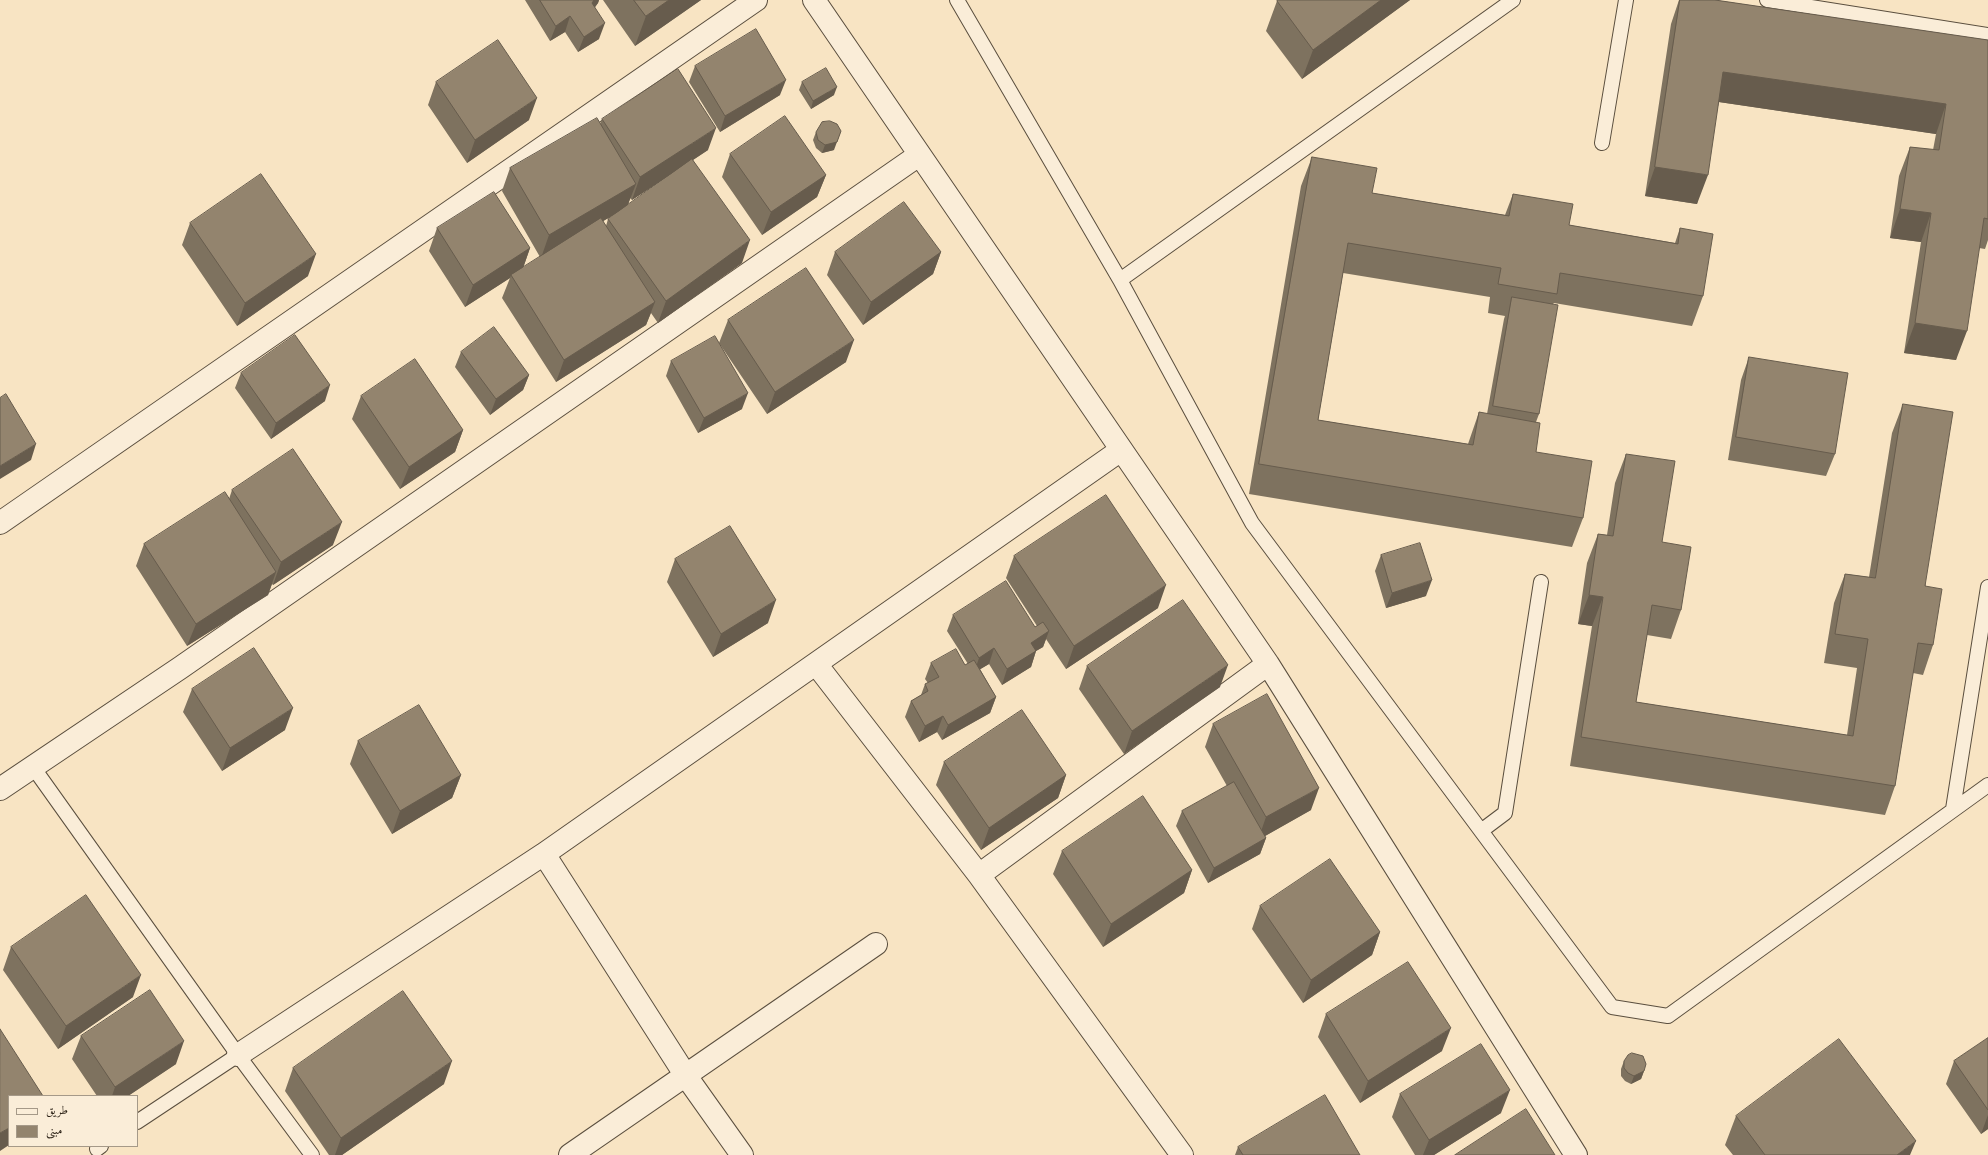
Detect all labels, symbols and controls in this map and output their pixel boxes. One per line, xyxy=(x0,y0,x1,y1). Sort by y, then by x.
legend xyxy=(8,1095,138,1147)
text: طريق xyxy=(46,1102,68,1117)
text: مبنى xyxy=(46,1122,62,1137)

